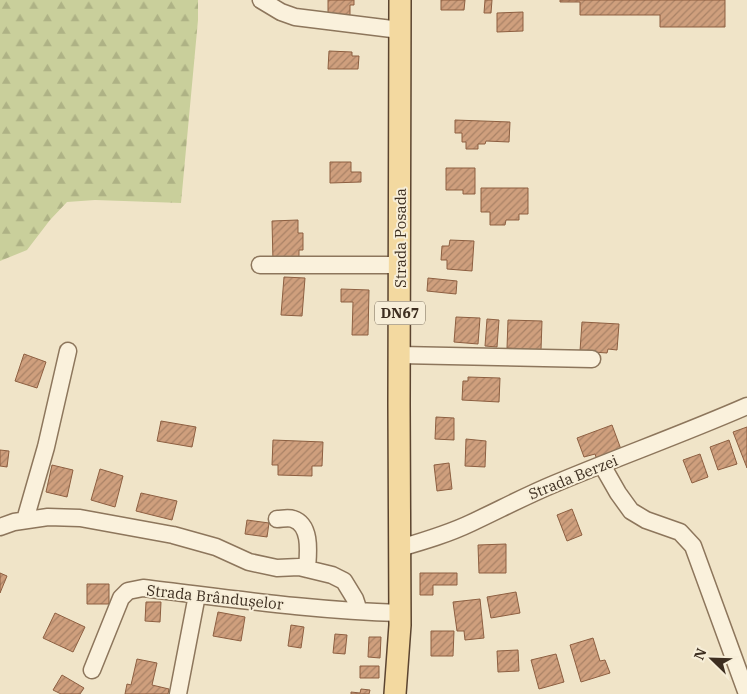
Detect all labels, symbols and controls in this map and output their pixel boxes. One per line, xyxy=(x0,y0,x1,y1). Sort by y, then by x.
street label: Strada Posada xyxy=(391,188,410,288)
road number: DN67 xyxy=(375,302,425,324)
street label: Strada Berzei xyxy=(526,450,621,504)
street label: Strada Brândușelor xyxy=(146,580,285,614)
north arrow xyxy=(687,634,737,684)
text: N xyxy=(690,645,710,663)

